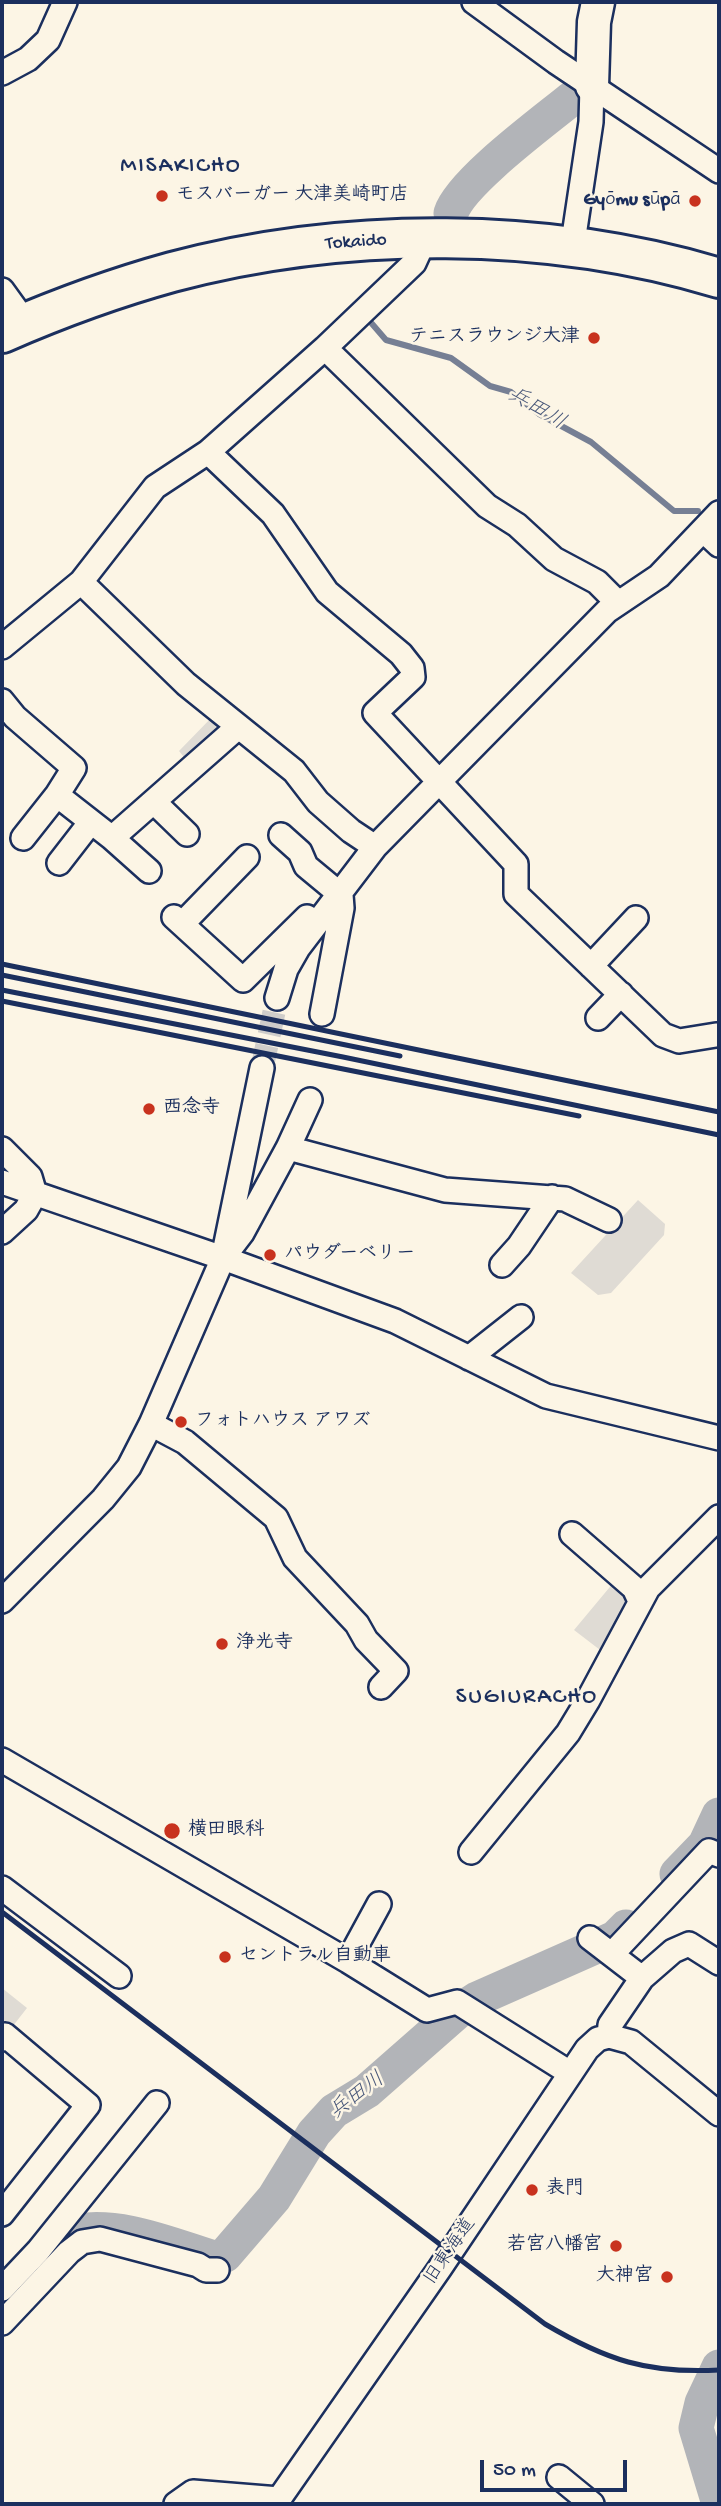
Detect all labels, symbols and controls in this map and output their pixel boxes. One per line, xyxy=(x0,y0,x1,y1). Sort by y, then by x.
district label: MISAKICHO xyxy=(121,153,241,181)
place label: モスバーガー 大津美崎町店 xyxy=(176,185,408,207)
marker: モスバーガー 大津美崎町店 xyxy=(154,188,170,204)
place label: Gyōmu sūpā xyxy=(584,190,681,212)
marker: Gyōmu sūpā xyxy=(687,193,703,209)
street label: Tokaido xyxy=(325,229,387,257)
place label: テニスラウンジ大津 xyxy=(409,327,580,349)
marker: テニスラウンジ大津 xyxy=(586,330,602,346)
water label: 兵田川 xyxy=(503,383,569,437)
place label: 西念寺 xyxy=(163,1098,220,1120)
marker: 西念寺 xyxy=(141,1101,157,1117)
place label: パウダーベリー xyxy=(284,1244,415,1266)
marker: パウダーベリー xyxy=(262,1247,278,1263)
place label: フォトハウス アワズ xyxy=(195,1411,370,1433)
marker: フォトハウス アワズ xyxy=(173,1414,189,1430)
place label: 浄光寺 xyxy=(236,1633,293,1655)
marker: 浄光寺 xyxy=(214,1636,230,1652)
district label: SUGIURACHO xyxy=(457,1684,597,1712)
place label: 横田眼科 xyxy=(188,1820,264,1842)
marker: 横田眼科 xyxy=(162,1821,182,1841)
place label: セントラル自動車 xyxy=(239,1946,391,1968)
marker: セントラル自動車 xyxy=(217,1949,233,1965)
water label: 兵田川 xyxy=(325,2068,391,2126)
place label: 表門 xyxy=(546,2179,584,2201)
marker: 表門 xyxy=(524,2182,540,2198)
street label: 旧東海道 xyxy=(420,2214,482,2290)
place label: 若宮八幡宮 xyxy=(507,2235,602,2257)
marker: 若宮八幡宮 xyxy=(608,2238,624,2254)
place label: 大神宮 xyxy=(596,2266,653,2288)
marker: 大神宮 xyxy=(659,2269,675,2285)
scale bar xyxy=(483,2446,630,2490)
text: 50 m xyxy=(493,2459,536,2484)

